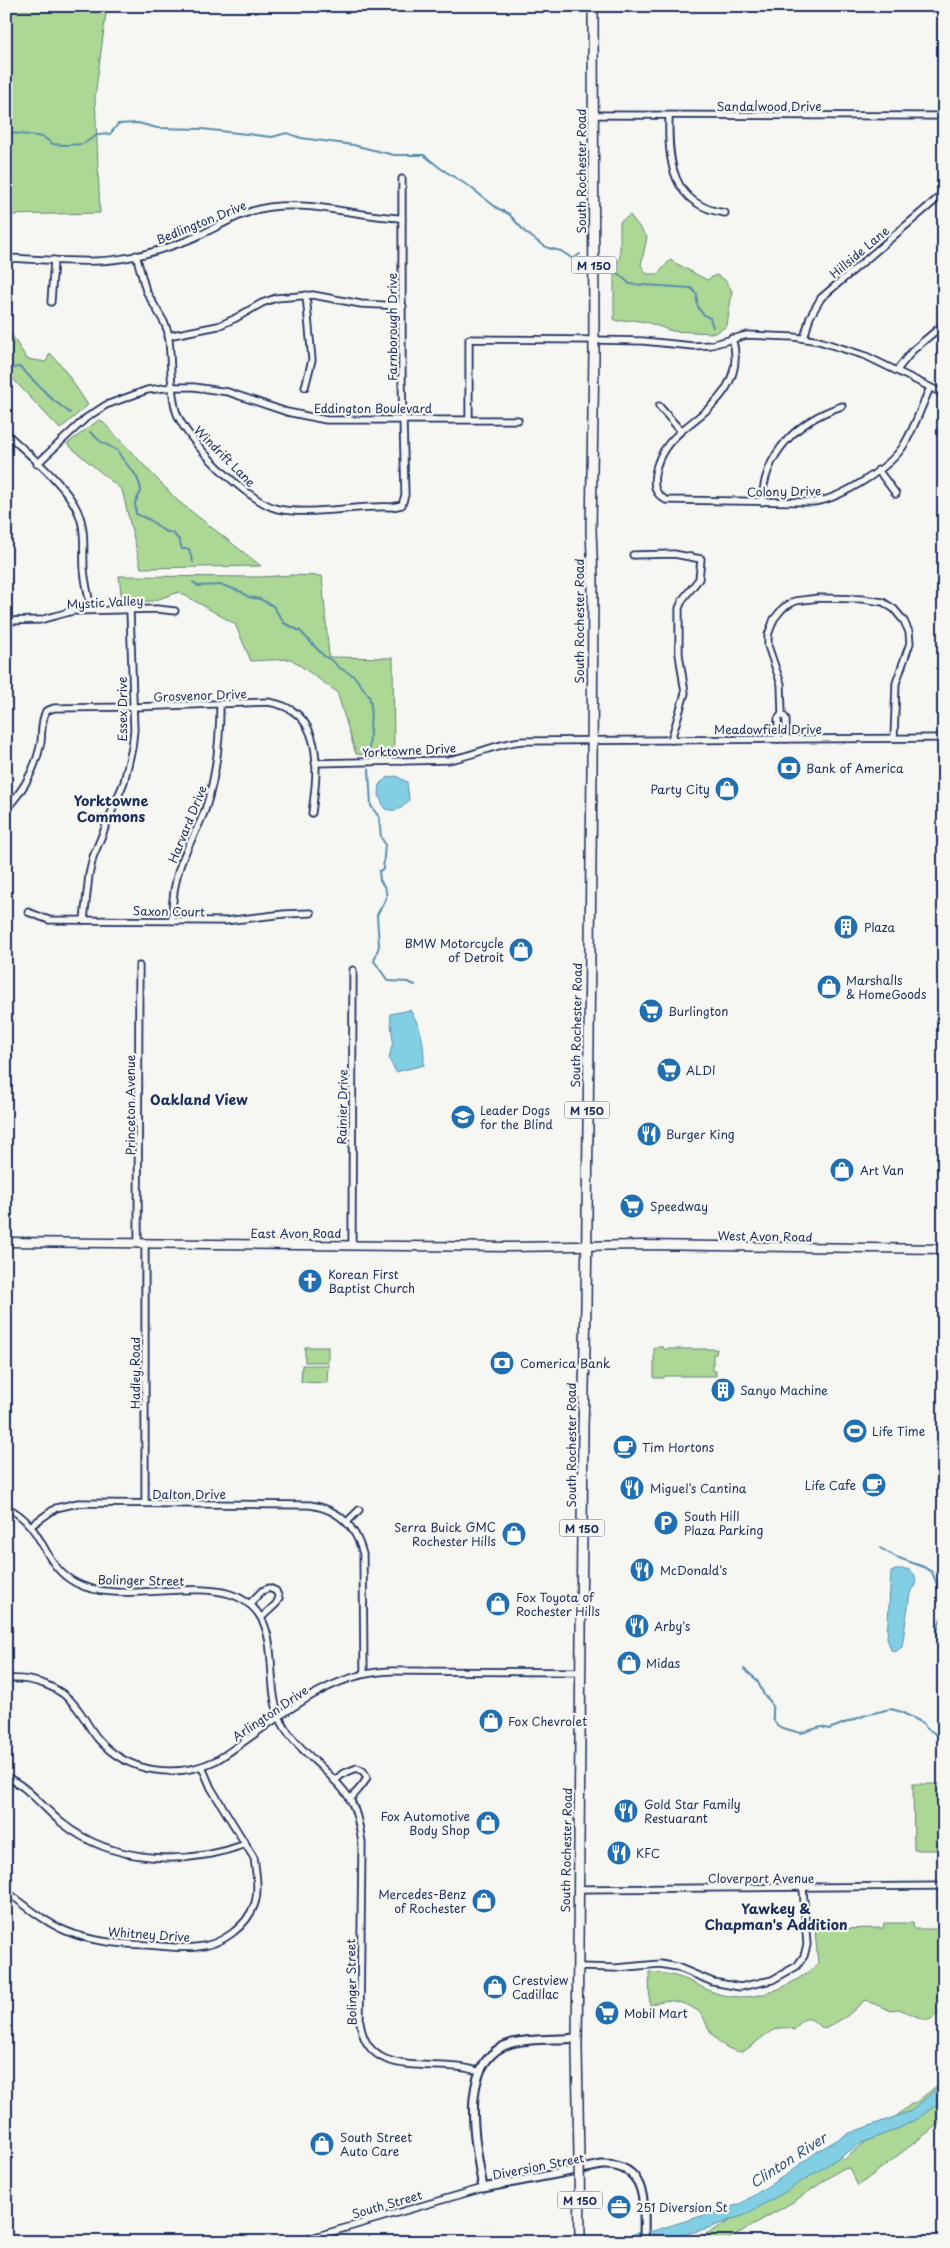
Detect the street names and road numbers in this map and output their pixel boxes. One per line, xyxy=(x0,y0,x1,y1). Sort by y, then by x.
street label: Sandalwood Drive xyxy=(716,97,822,115)
street label: South Rochester Road xyxy=(572,109,590,233)
street label: Bedlington Drive xyxy=(153,196,249,248)
street label: Hillside Lane xyxy=(825,221,893,282)
road number: M 150 xyxy=(572,256,616,274)
street label: Farnborough Drive xyxy=(383,273,401,381)
street label: Eddington Boulevard xyxy=(314,399,433,417)
street label: Windrift Lane xyxy=(190,421,260,491)
street label: Colony Drive xyxy=(747,481,821,501)
street label: South Rochester Road xyxy=(570,559,588,683)
street label: Mystic Valley xyxy=(66,591,144,613)
street label: Essex Drive xyxy=(113,677,131,741)
street label: Grosvenor Drive xyxy=(153,684,247,706)
street label: Meadowfield Drive xyxy=(714,720,822,738)
street label: Yorktowne Drive xyxy=(361,739,457,761)
street label: Harvard Drive xyxy=(163,783,211,865)
street label: Saxon Court xyxy=(133,901,205,921)
street label: South Rochester Road xyxy=(566,962,586,1088)
street label: Princeton Avenue xyxy=(121,1054,139,1155)
street label: Rainier Drive xyxy=(332,1069,352,1145)
road number: M 150 xyxy=(564,1102,610,1118)
street label: East Avon Road xyxy=(251,1224,341,1242)
street label: West Avon Road xyxy=(717,1226,813,1246)
street label: Hadley Road xyxy=(126,1337,144,1409)
street label: South Rochester Road xyxy=(562,1383,580,1507)
street label: Dalton Drive xyxy=(152,1485,226,1503)
road number: M 150 xyxy=(560,1520,604,1536)
street label: Bolinger Street xyxy=(98,1570,185,1590)
street label: Arlington Drive xyxy=(228,1681,312,1745)
street label: South Rochester Road xyxy=(556,1787,576,1913)
street label: Cloverport Avenue xyxy=(708,1869,815,1887)
street label: Whitney Drive xyxy=(107,1922,191,1946)
street label: Bolinger Street xyxy=(341,1938,361,2025)
street label: Diversion Street xyxy=(491,2148,586,2184)
street label: South Street xyxy=(350,2185,424,2223)
road number: M 150 xyxy=(558,2192,602,2208)

